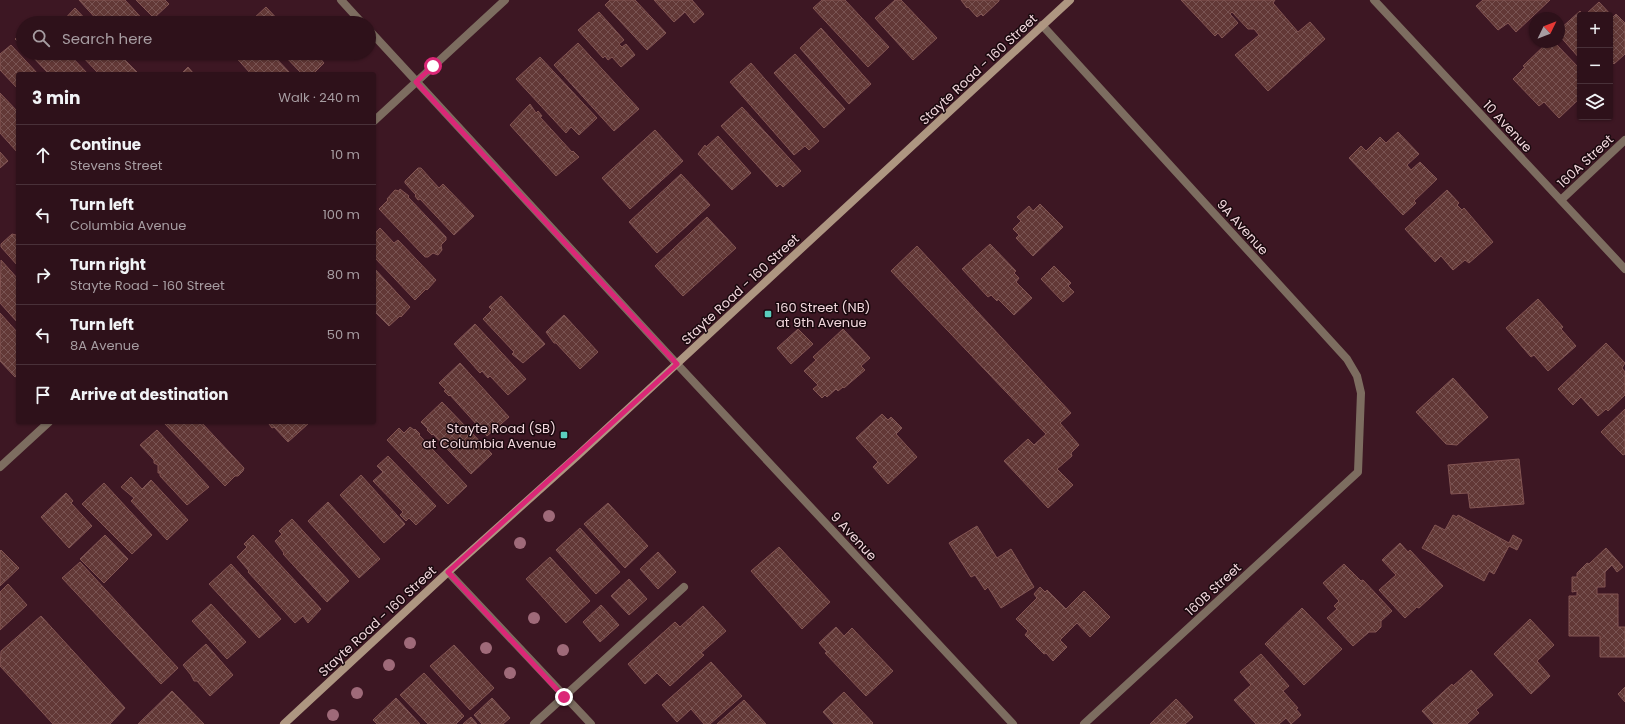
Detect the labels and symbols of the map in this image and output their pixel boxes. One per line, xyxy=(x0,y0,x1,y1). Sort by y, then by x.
street label: Stayte Road - 160 Street xyxy=(915,9,1042,129)
north arrow xyxy=(1529,12,1565,48)
route start xyxy=(424,57,442,75)
street label: 10 Avenue xyxy=(1479,96,1537,156)
street label: 160A Street xyxy=(1553,130,1618,192)
street label: 9A Avenue xyxy=(1212,195,1273,259)
street label: Stayte Road - 160 Street xyxy=(677,229,804,349)
place label: 160 Street (NB) at 9th Avenue xyxy=(776,298,871,332)
marker: 160 Street (NB) at 9th Avenue xyxy=(763,309,773,319)
place label: Stayte Road (SB) at Columbia Avenue xyxy=(423,419,556,453)
marker: Stayte Road (SB) at Columbia Avenue xyxy=(559,430,569,440)
street label: 9 Avenue xyxy=(826,508,881,565)
street label: 160B Street xyxy=(1181,558,1246,620)
street label: Stayte Road - 160 Street xyxy=(314,561,441,681)
route end xyxy=(555,688,573,706)

